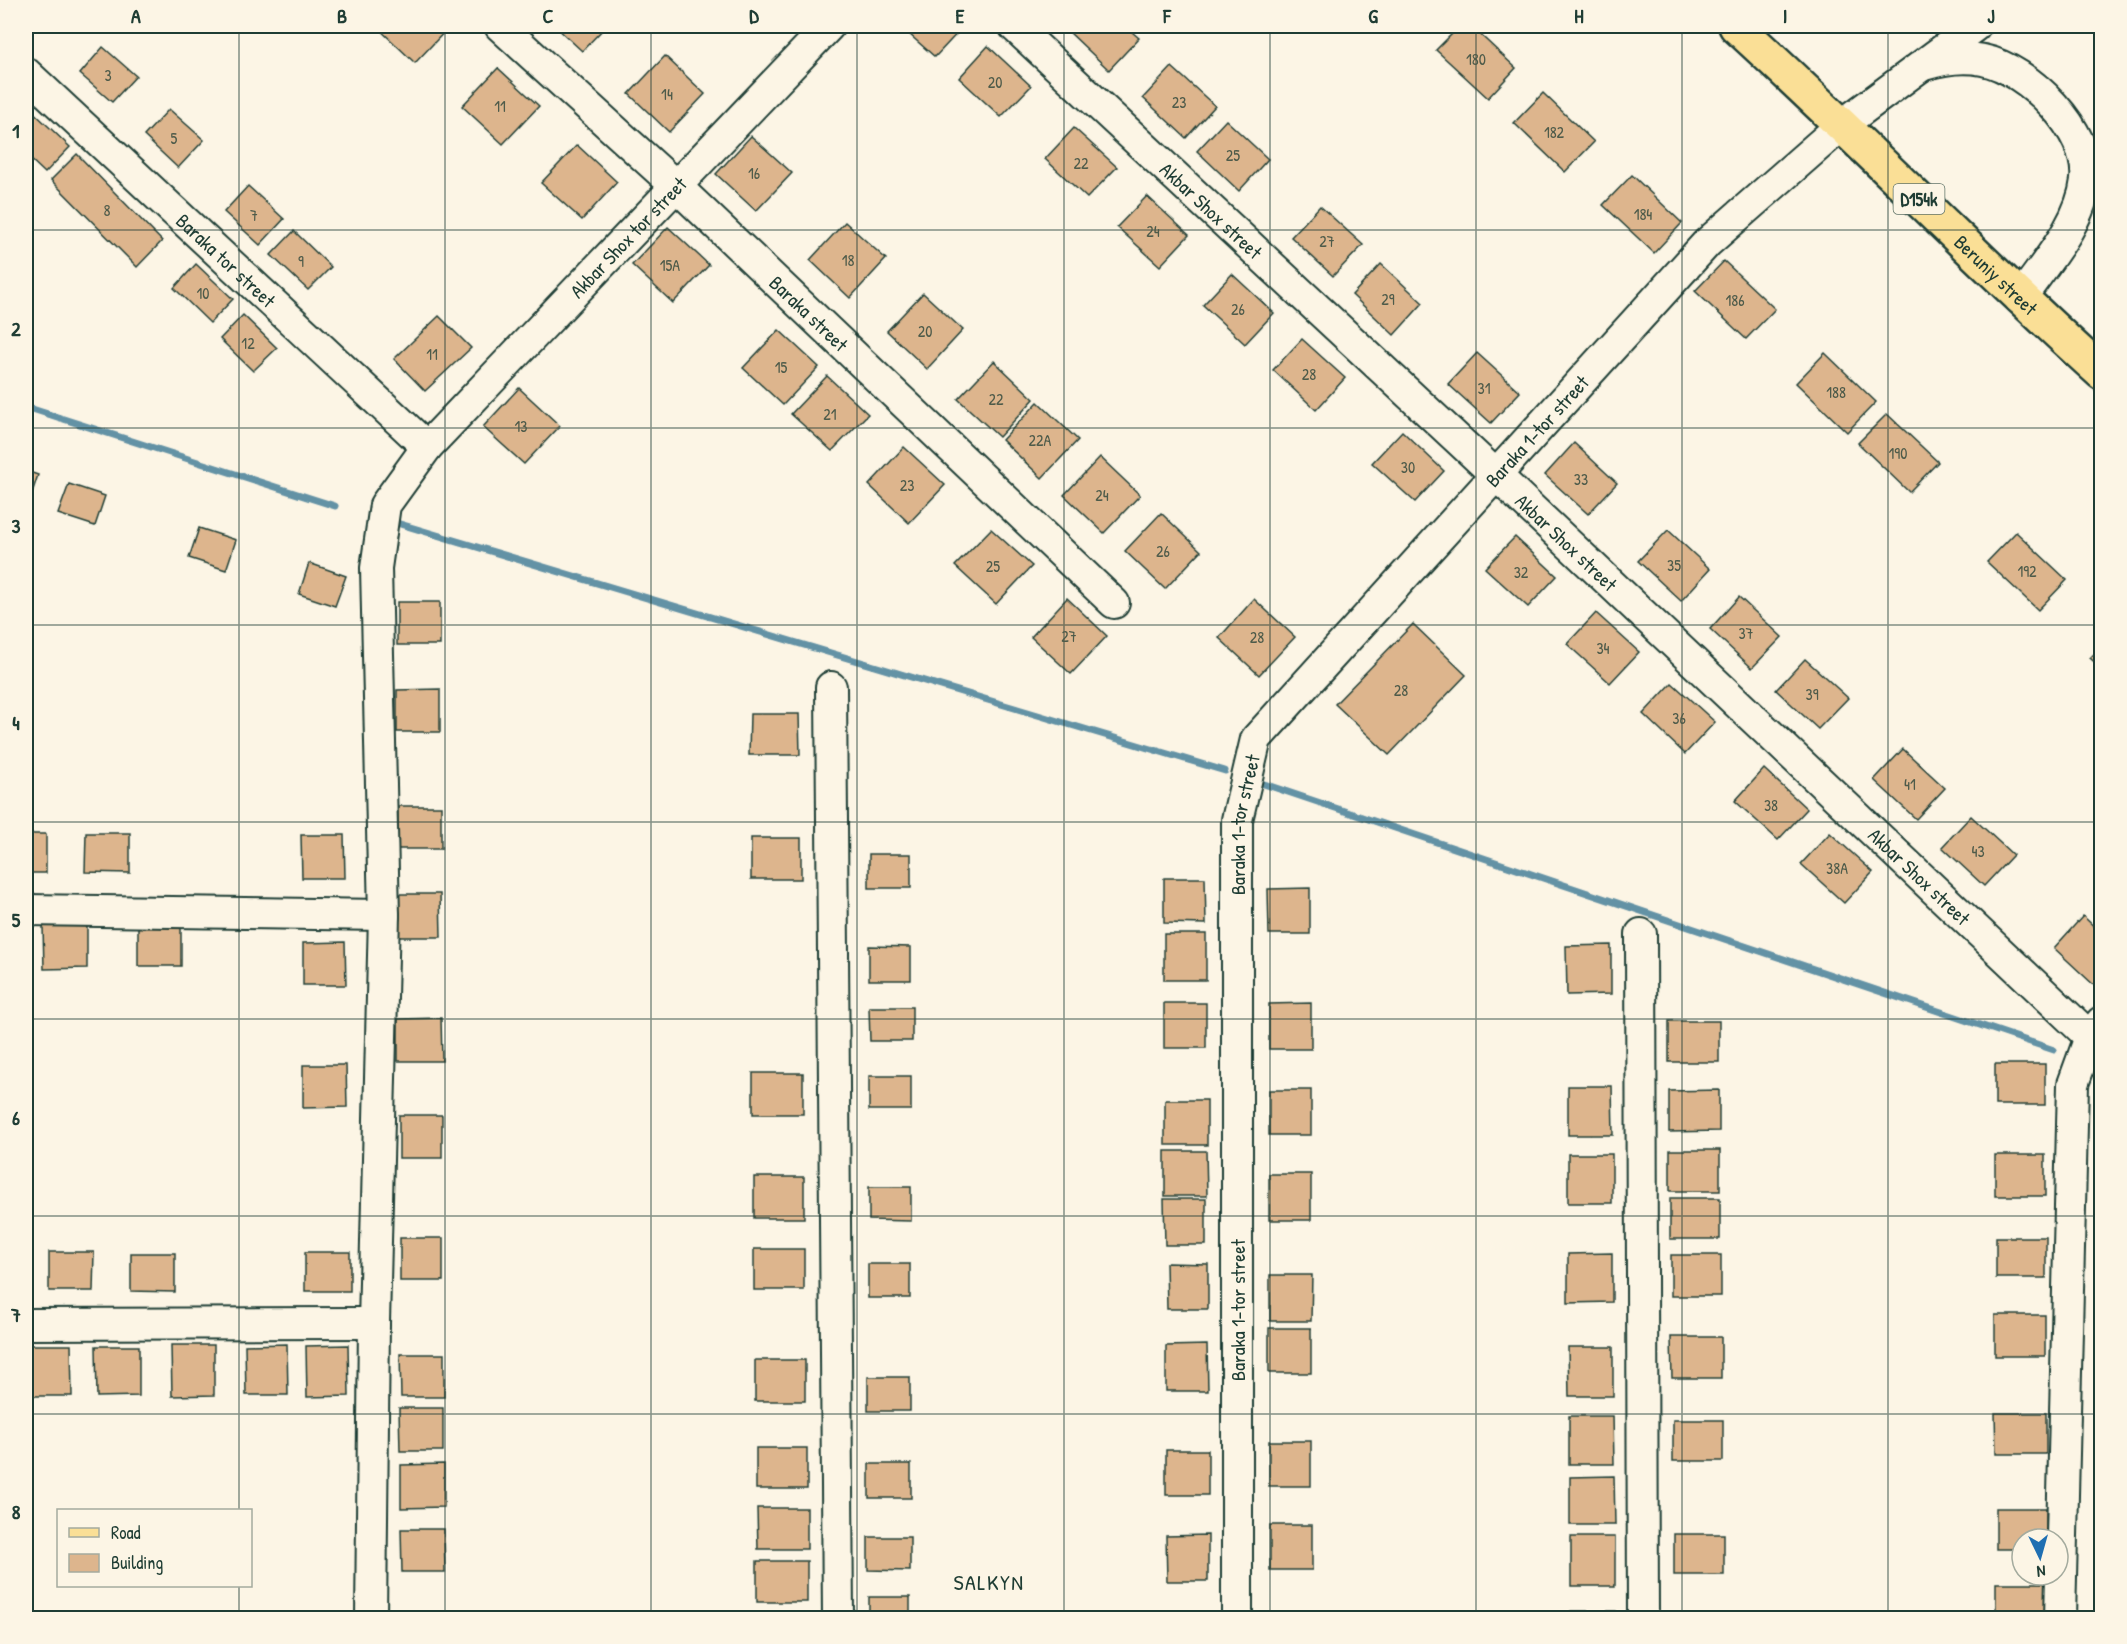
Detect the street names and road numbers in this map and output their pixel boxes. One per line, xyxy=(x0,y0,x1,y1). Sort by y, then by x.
street label: Akbar Shox street xyxy=(1154,156,1269,265)
street label: Akbar Shox tor street xyxy=(563,170,693,303)
road number: D154k xyxy=(1894,184,1944,214)
street label: Baraka tor street xyxy=(171,207,283,314)
street label: Beruniy street xyxy=(1949,228,2045,321)
street label: Baraka street xyxy=(764,269,855,358)
street label: Baraka 1-tor street xyxy=(1479,368,1595,492)
street label: Akbar Shox street xyxy=(1510,487,1624,597)
street label: Baraka 1-tor street xyxy=(1224,751,1266,895)
street label: Akbar Shox street xyxy=(1863,821,1977,931)
street label: Baraka 1-tor street xyxy=(1224,1238,1251,1381)

